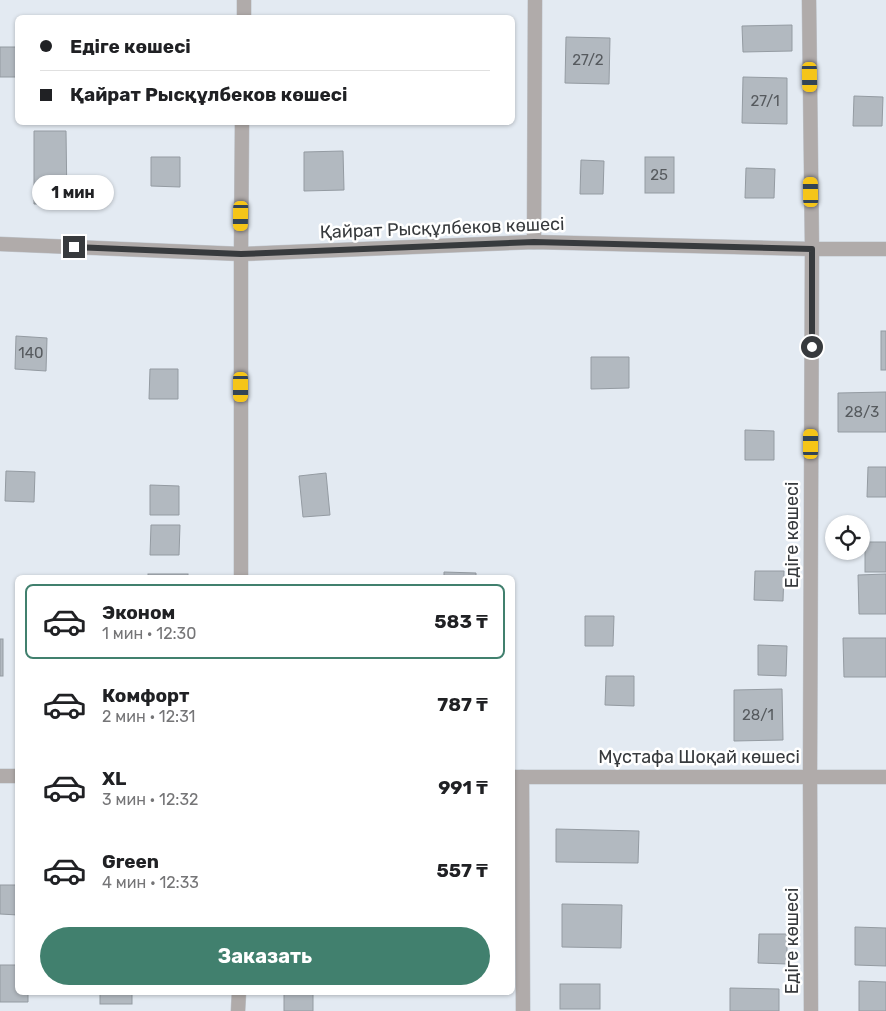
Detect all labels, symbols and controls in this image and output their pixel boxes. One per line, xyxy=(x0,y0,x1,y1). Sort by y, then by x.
text: Едіге көшесі xyxy=(70,35,191,58)
house number: 27/2 xyxy=(572,51,604,69)
car xyxy=(802,62,817,92)
text: Қайрат Рысқұлбеков көшесі xyxy=(70,83,347,106)
house number: 27/1 xyxy=(750,92,780,110)
house number: 25 xyxy=(650,166,668,184)
callout: 1 мин xyxy=(33,174,115,210)
car xyxy=(803,177,818,207)
text: 1 мин xyxy=(51,183,95,202)
car xyxy=(233,201,248,231)
street label: Қайрат Рысқұлбеков көшесі xyxy=(319,213,565,243)
route end xyxy=(63,236,85,258)
route start xyxy=(801,336,823,358)
house number: 140 xyxy=(18,344,44,362)
car xyxy=(233,372,248,402)
house number: 28/3 xyxy=(845,403,879,421)
car xyxy=(803,429,818,459)
street label: Едіге көшесі xyxy=(781,482,803,588)
map controls xyxy=(825,515,870,560)
button: locate xyxy=(825,515,870,560)
icon: car xyxy=(42,599,87,644)
text: Эконом xyxy=(102,601,175,624)
text: 583 ₸ xyxy=(434,610,488,633)
text: 1 мин · 12:30 xyxy=(102,624,196,643)
icon: car xyxy=(42,682,87,727)
text: Комфорт xyxy=(102,684,189,707)
text: 787 ₸ xyxy=(437,693,488,716)
house number: 28/1 xyxy=(742,706,774,724)
text: 2 мин · 12:31 xyxy=(102,707,195,726)
street label: Мұстафа Шоқай көшесі xyxy=(598,746,800,768)
icon: car xyxy=(42,765,87,810)
text: XL xyxy=(102,767,126,790)
text: 991 ₸ xyxy=(438,776,488,799)
text: 3 мин · 12:32 xyxy=(102,790,198,809)
icon: car xyxy=(42,848,87,893)
text: Green xyxy=(102,850,159,873)
text: 557 ₸ xyxy=(437,859,488,882)
text: 4 мин · 12:33 xyxy=(102,873,199,892)
street label: Едіге көшесі xyxy=(781,888,803,994)
button: Заказать xyxy=(40,927,490,985)

